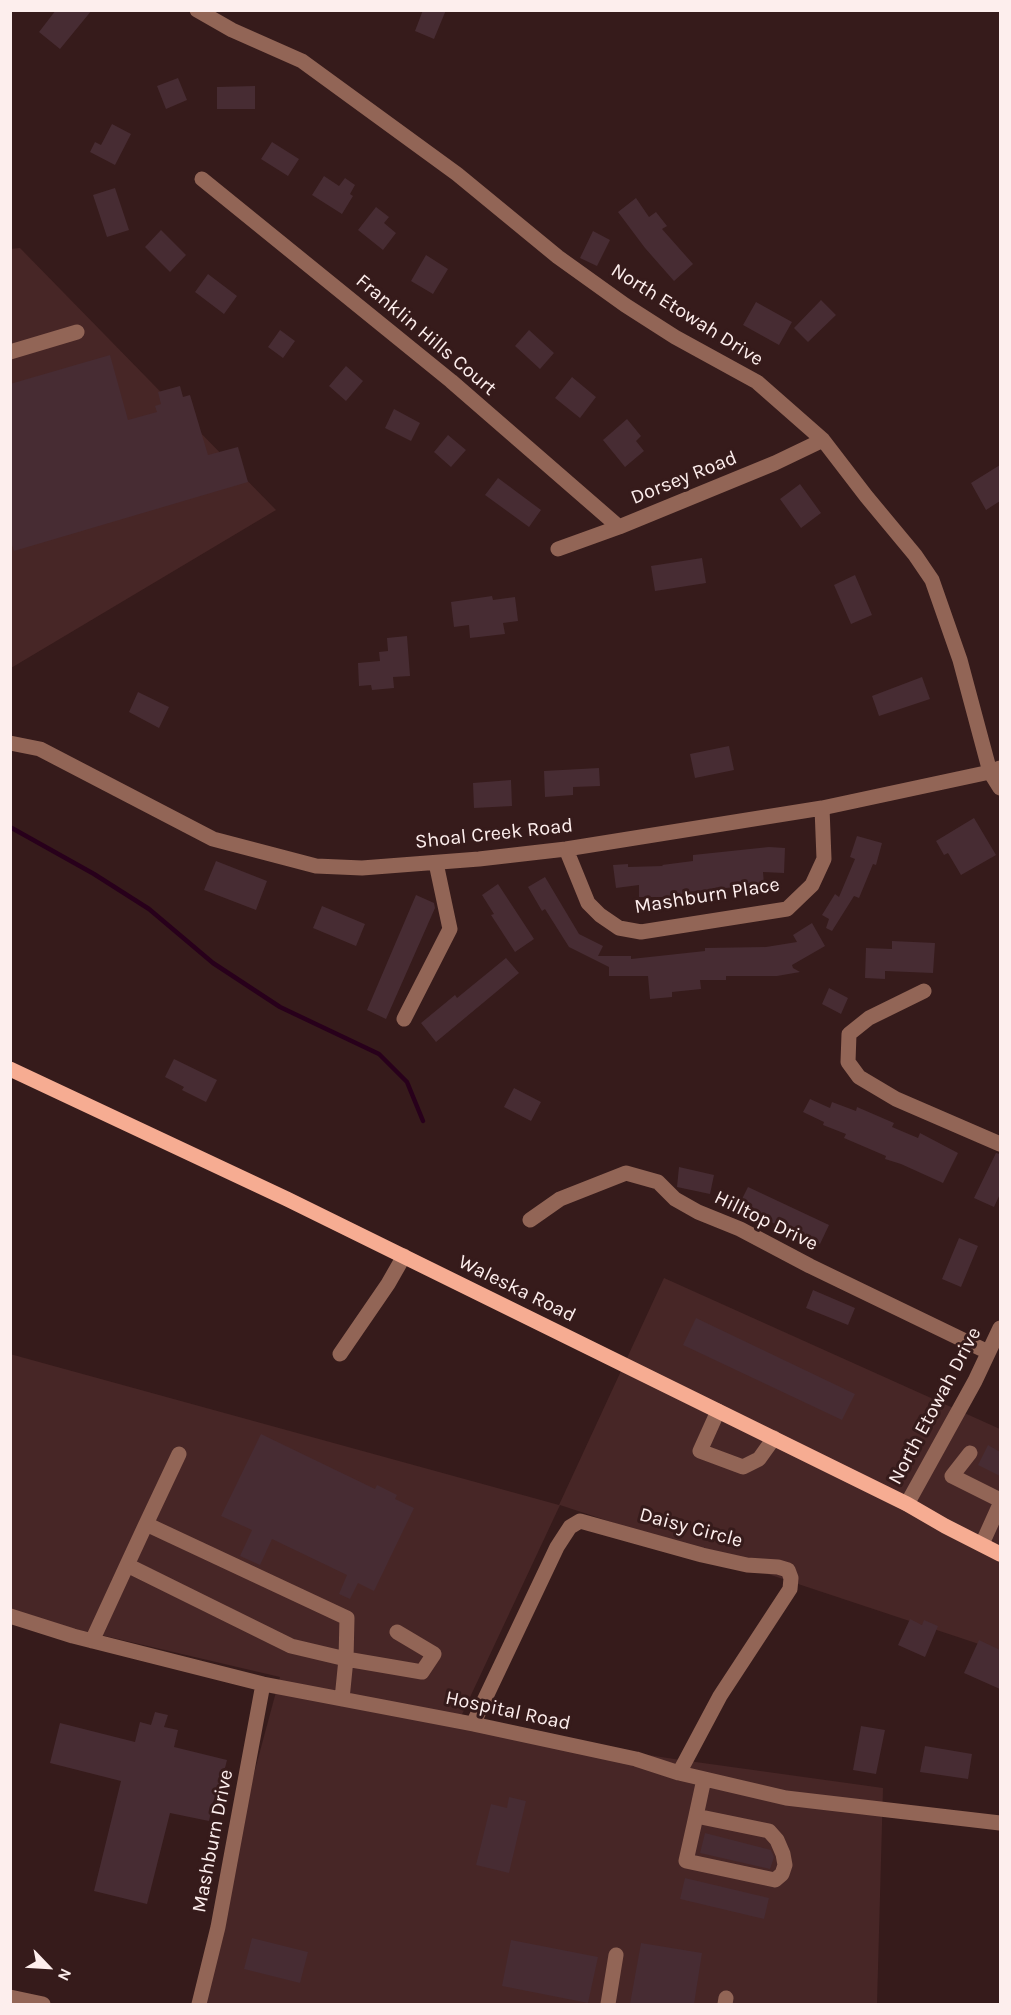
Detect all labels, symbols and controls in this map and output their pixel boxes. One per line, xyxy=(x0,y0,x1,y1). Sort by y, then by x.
street label: North Etowah Drive xyxy=(606,258,768,372)
street label: Franklin Hills Court xyxy=(351,269,501,401)
street label: Dorsey Road xyxy=(627,446,741,510)
street label: Shoal Creek Road xyxy=(414,814,574,854)
street label: Mashburn Place xyxy=(633,873,781,919)
street label: Hilltop Drive xyxy=(710,1186,822,1256)
street label: Waleska Road xyxy=(454,1250,580,1328)
street label: North Etowah Drive xyxy=(883,1323,987,1489)
street label: Daisy Circle xyxy=(637,1503,745,1553)
street label: Hospital Road xyxy=(443,1686,573,1736)
street label: Mashburn Drive xyxy=(187,1767,239,1915)
north arrow xyxy=(18,1937,78,1997)
text: N xyxy=(54,1966,76,1984)

